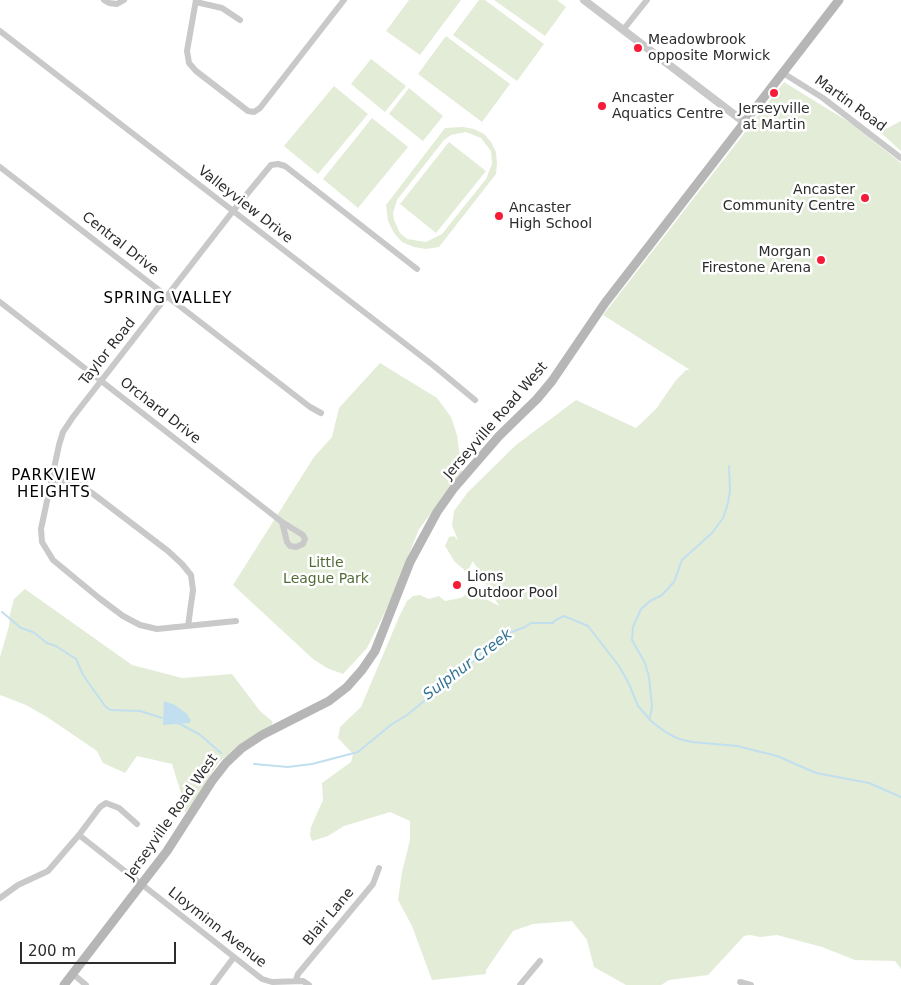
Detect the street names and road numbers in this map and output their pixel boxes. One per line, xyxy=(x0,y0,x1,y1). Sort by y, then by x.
street label: Martin Road xyxy=(811,72,889,136)
street label: Valleyview Drive xyxy=(194,163,296,247)
street label: Central Drive xyxy=(78,209,162,279)
street label: Taylor Road xyxy=(76,315,140,389)
street label: Jerseyville Road West xyxy=(441,359,551,483)
street label: Orchard Drive xyxy=(116,374,204,448)
street label: Jerseyville Road West xyxy=(122,751,222,883)
street label: Lloyminn Avenue xyxy=(164,884,270,972)
street label: Blair Lane xyxy=(300,885,358,949)

